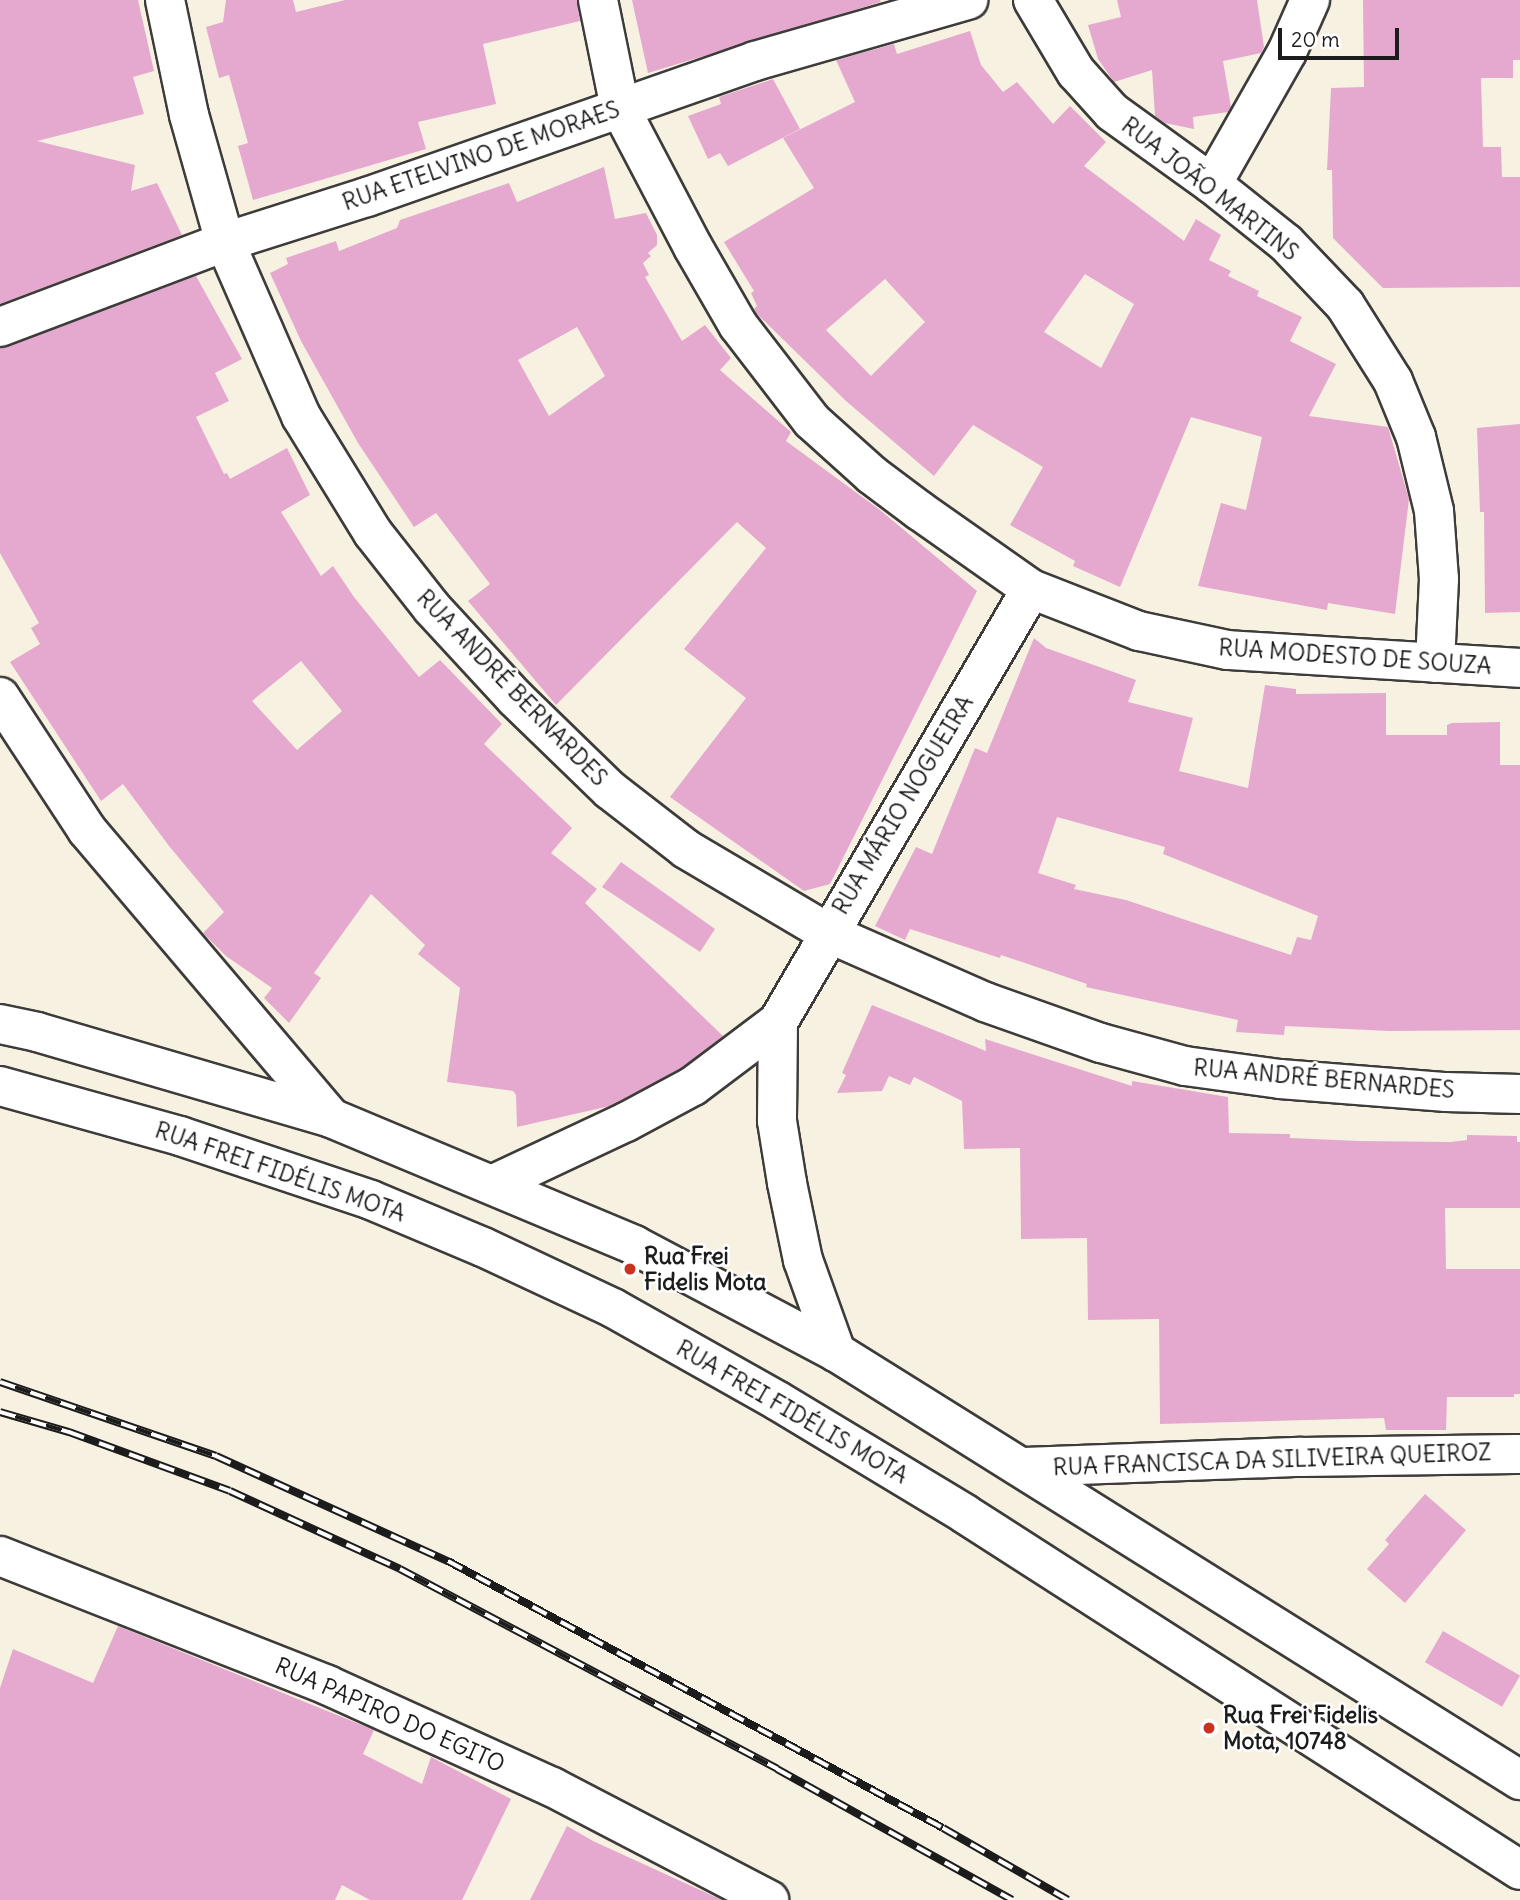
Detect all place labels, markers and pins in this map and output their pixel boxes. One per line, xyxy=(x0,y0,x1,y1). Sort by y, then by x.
place label: Rua Frei Fidelis Mota xyxy=(644,1242,766,1296)
marker: Rua Frei Fidelis Mota xyxy=(622,1261,638,1277)
place label: Rua Frei Fidelis Mota, 10748 xyxy=(1223,1701,1378,1755)
marker: Rua Frei Fidelis Mota, 10748 xyxy=(1201,1720,1217,1736)

